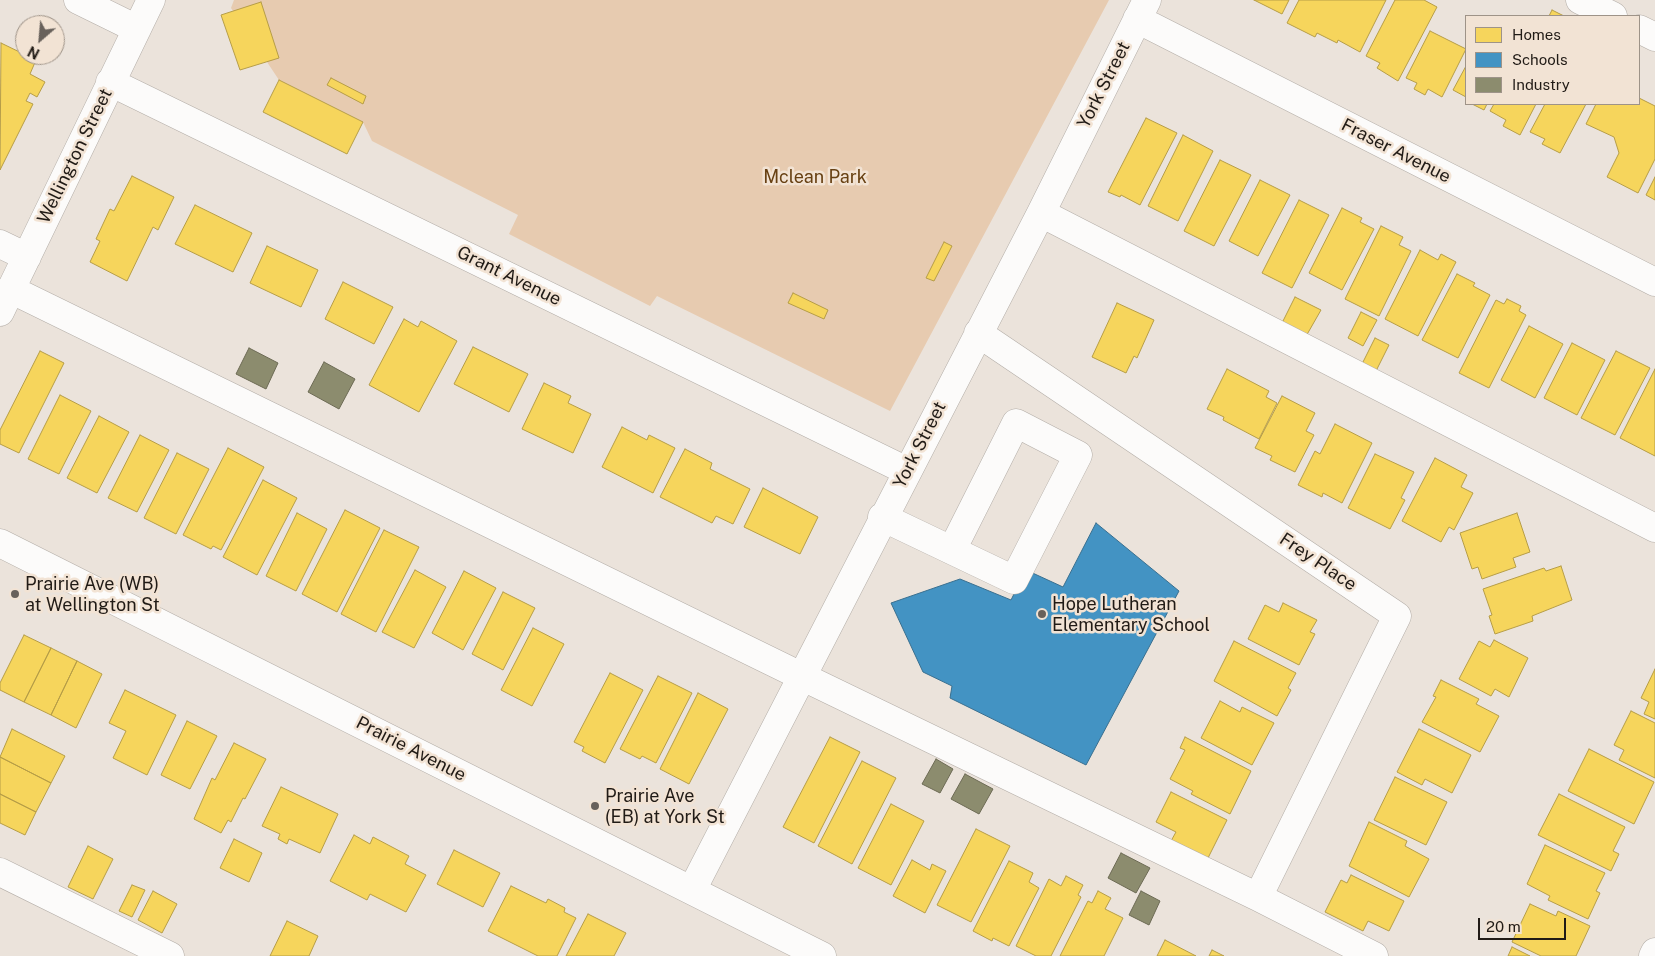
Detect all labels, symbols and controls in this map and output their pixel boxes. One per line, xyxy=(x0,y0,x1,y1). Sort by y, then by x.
north arrow xyxy=(15,15,65,65)
legend xyxy=(1465,15,1640,105)
text: Homes xyxy=(1512,26,1561,43)
street label: York Street xyxy=(1073,38,1135,132)
text: N xyxy=(25,43,42,62)
text: Schools xyxy=(1512,51,1568,68)
text: Industry xyxy=(1512,76,1570,93)
street label: Wellington Street xyxy=(33,85,117,227)
street label: Fraser Avenue xyxy=(1338,114,1454,188)
park label: Mclean Park xyxy=(763,166,867,188)
street label: Grant Avenue xyxy=(453,242,565,310)
street label: York Street xyxy=(889,398,951,492)
street label: Frey Place xyxy=(1275,528,1361,596)
place label: Prairie Ave (WB) at Wellington St xyxy=(25,573,160,616)
marker: Prairie Ave (WB) at Wellington St xyxy=(9,588,21,600)
place label: Hope Lutheran Elementary School xyxy=(1052,593,1210,636)
marker: Hope Lutheran Elementary School xyxy=(1036,608,1048,620)
street label: Prairie Avenue xyxy=(352,712,470,786)
place label: Prairie Ave (EB) at York St xyxy=(605,785,725,828)
marker: Prairie Ave (EB) at York St xyxy=(589,800,601,812)
scale bar xyxy=(1480,908,1568,940)
text: 20 m xyxy=(1486,918,1521,935)

